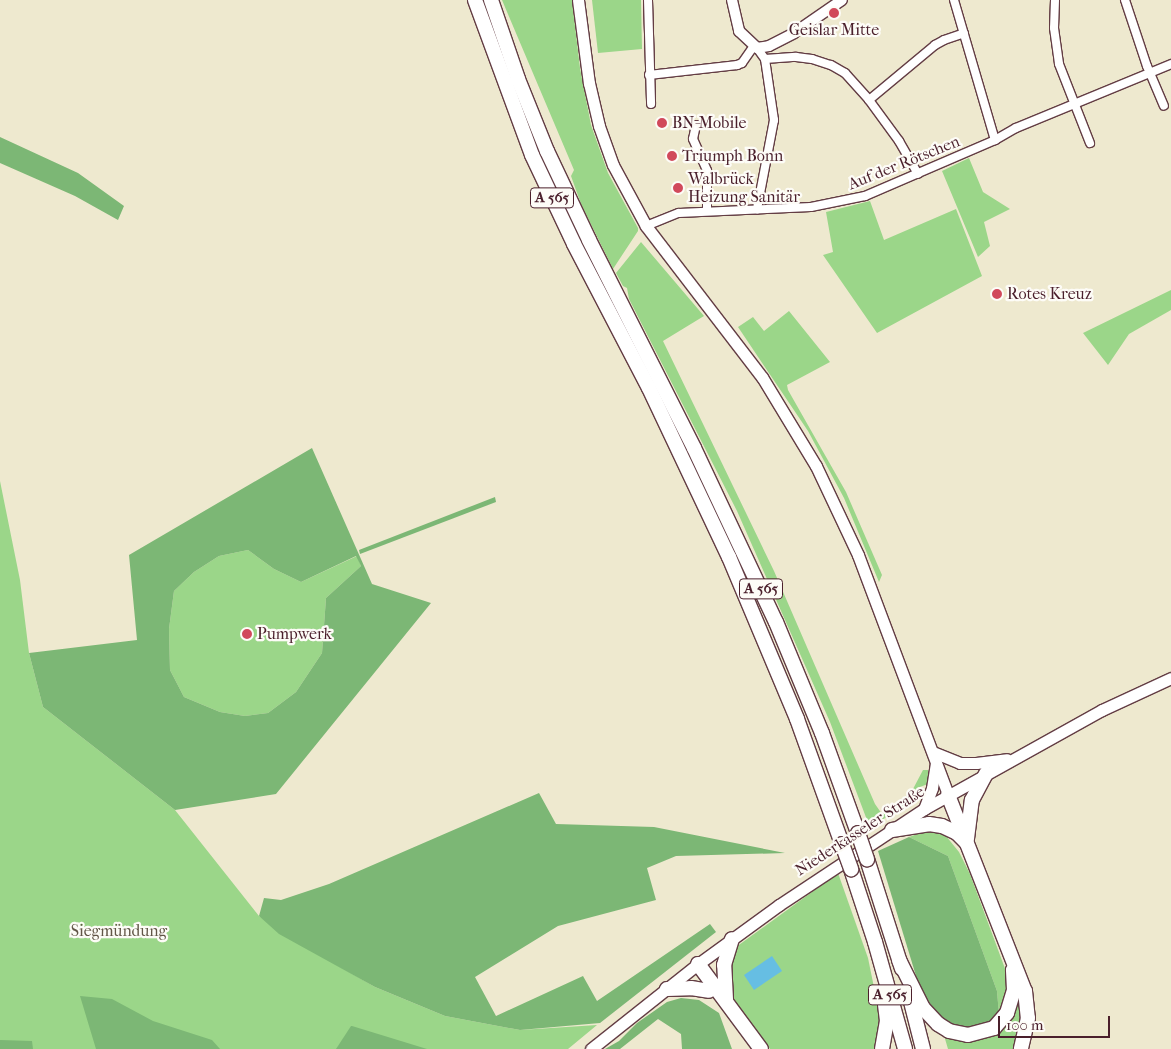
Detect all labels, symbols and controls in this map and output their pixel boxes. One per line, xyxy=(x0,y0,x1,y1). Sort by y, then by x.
marker: Geislar Mitte xyxy=(828,7,840,19)
place label: Geislar Mitte xyxy=(789,20,879,40)
place label: BN-Mobile xyxy=(672,113,746,133)
marker: BN-Mobile xyxy=(656,117,668,129)
street label: Auf der Rötschen xyxy=(845,132,963,194)
place label: Triumph Bonn xyxy=(682,146,783,166)
marker: Triumph Bonn xyxy=(666,150,678,162)
place label: Walbrück Heizung Sanitär xyxy=(688,169,800,207)
marker: Walbrück Heizung Sanitär xyxy=(672,182,684,194)
road number: A 565 xyxy=(530,186,574,210)
place label: Rotes Kreuz xyxy=(1007,284,1092,304)
marker: Rotes Kreuz xyxy=(991,288,1003,300)
road number: A 565 xyxy=(738,576,784,602)
place label: Pumpwerk xyxy=(257,624,332,644)
marker: Pumpwerk xyxy=(241,628,253,640)
street label: Niederkasseler Straße xyxy=(792,782,928,880)
park label: Siegmündung xyxy=(71,921,167,941)
road number: A 565 xyxy=(868,982,912,1008)
scale bar xyxy=(1001,1006,1114,1038)
text: 100 m xyxy=(1006,1016,1044,1034)

